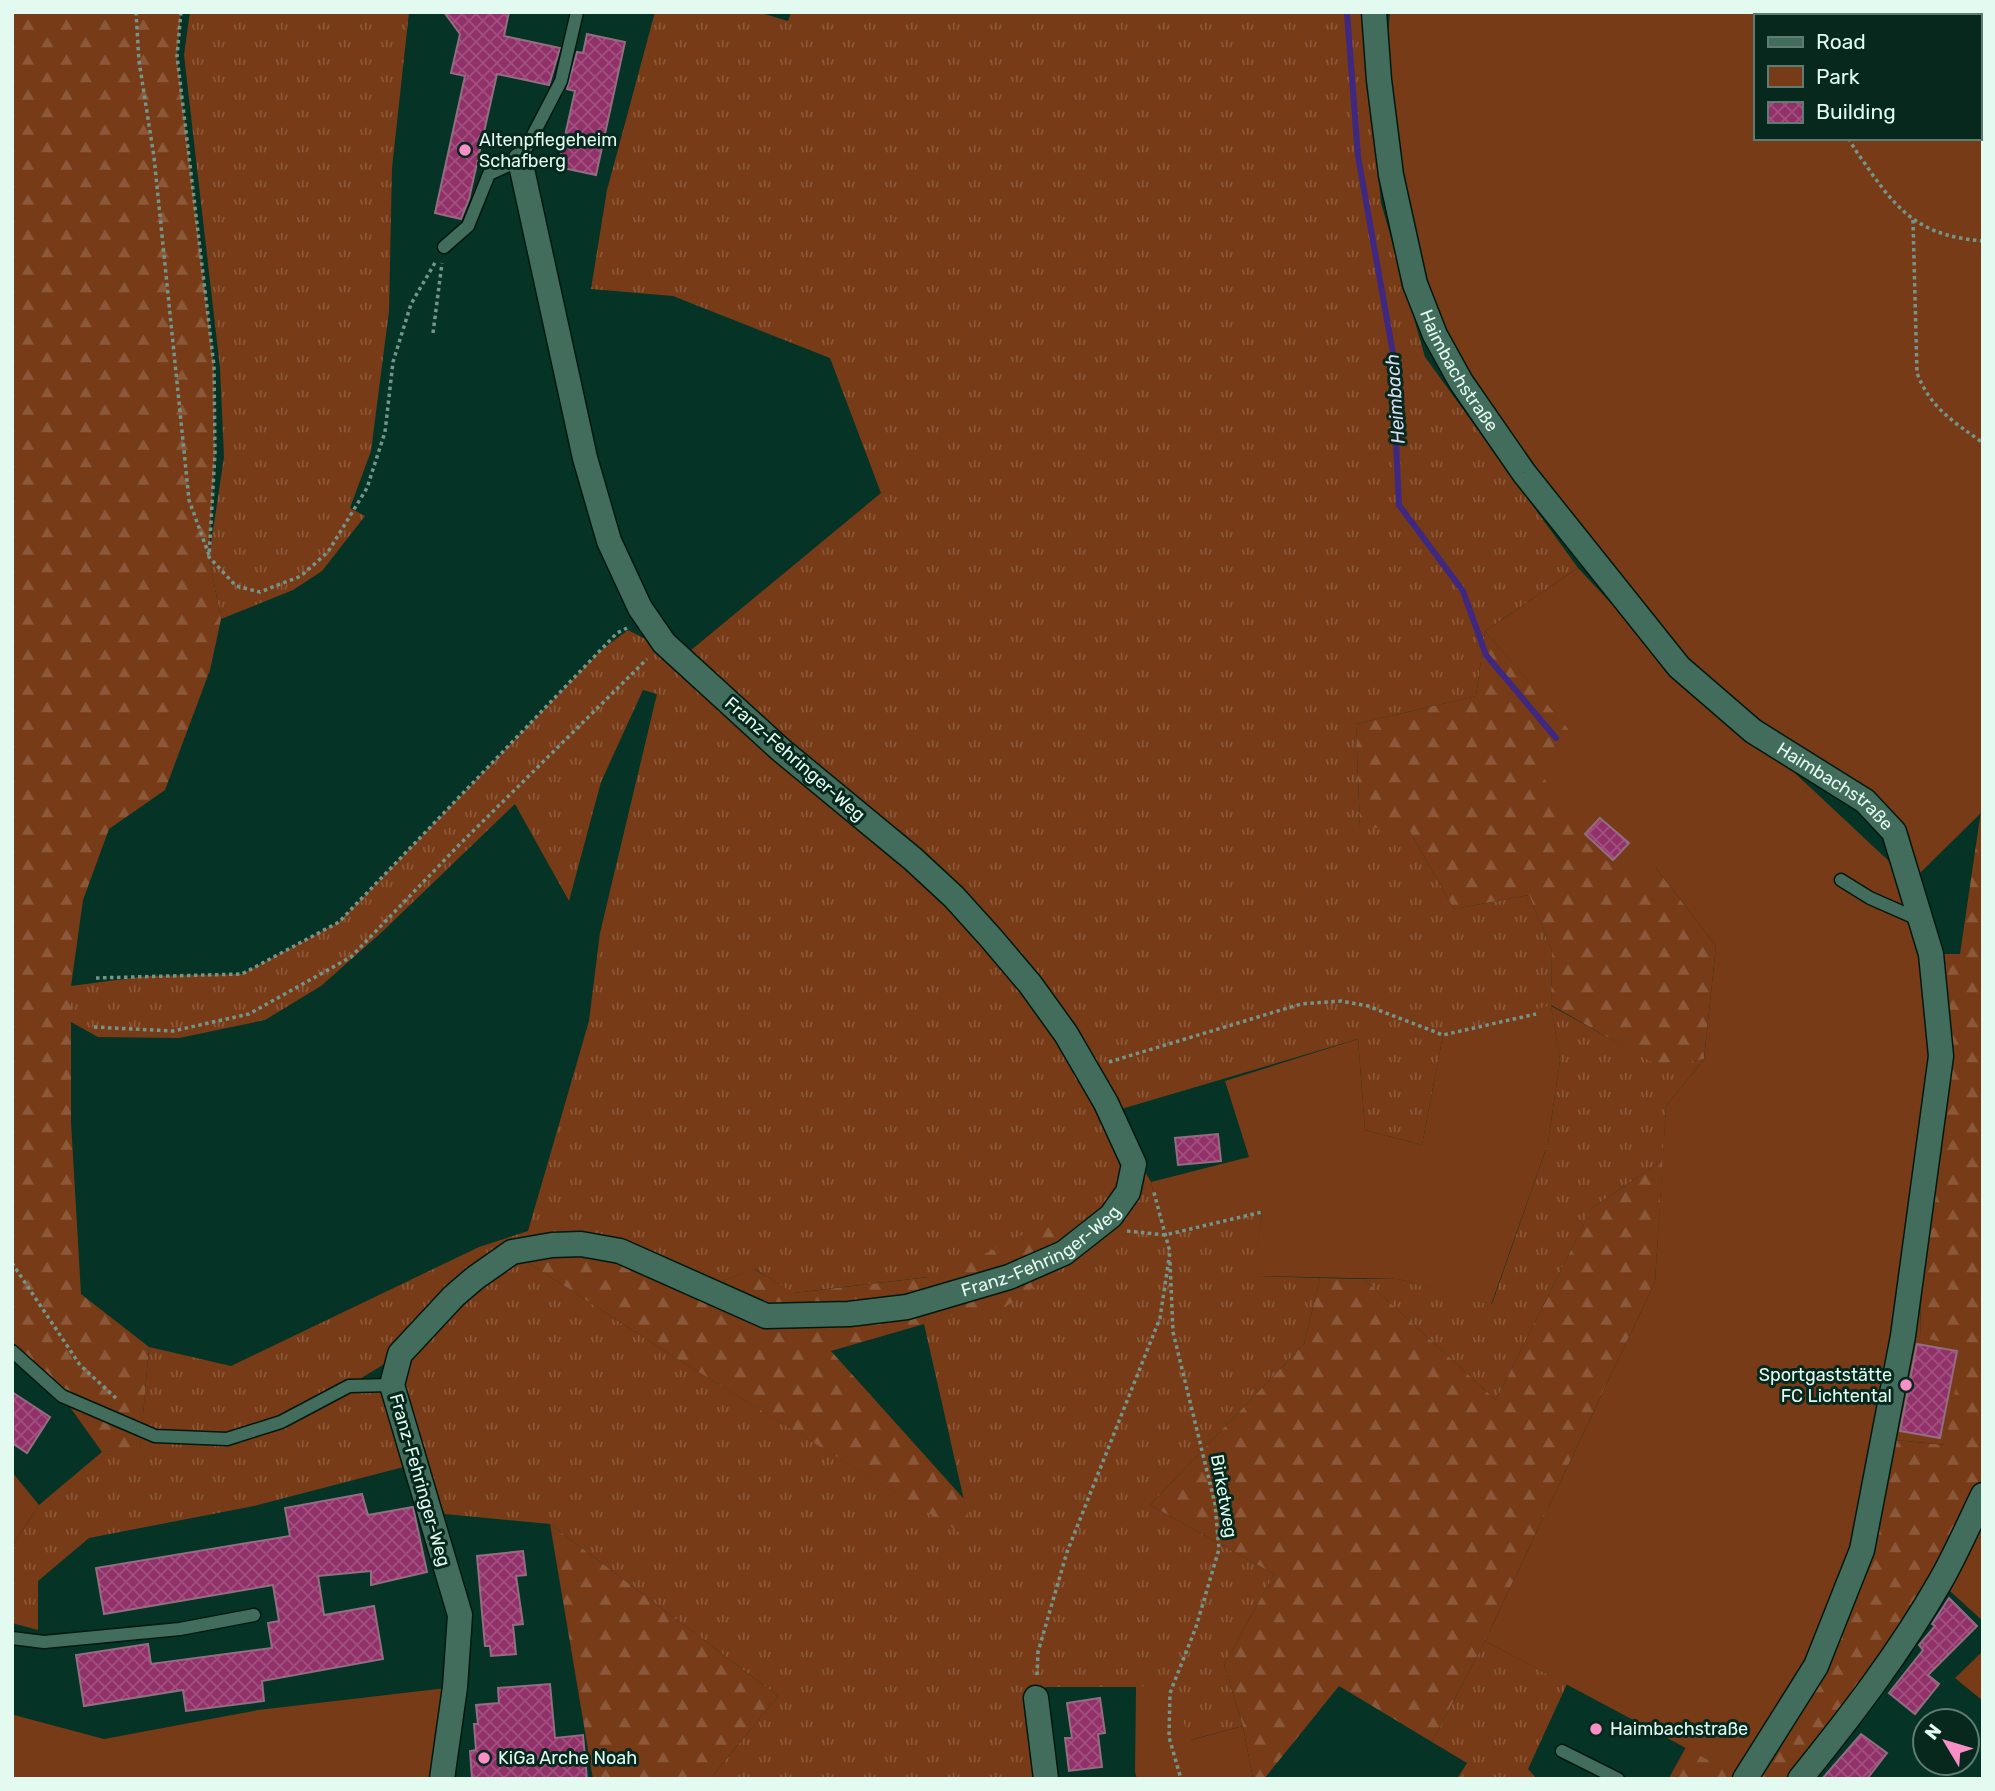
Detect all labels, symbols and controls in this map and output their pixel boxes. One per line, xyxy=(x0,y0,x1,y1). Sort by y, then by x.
legend xyxy=(1754,14,1981,140)
text: Road xyxy=(1816,29,1866,54)
text: Park xyxy=(1816,64,1860,89)
text: Building xyxy=(1816,99,1896,124)
place label: Altenpflegeheim Schafberg xyxy=(479,129,617,172)
marker: Altenpflegeheim Schafberg xyxy=(457,142,473,158)
street label: Haimbachstraße xyxy=(1415,306,1503,436)
water label: Heimbach xyxy=(1380,353,1410,445)
street label: Franz-Fehringer-Weg xyxy=(720,692,870,826)
street label: Haimbachstraße xyxy=(1773,738,1898,835)
street label: Franz-Fehringer-Weg xyxy=(959,1202,1126,1301)
place label: Sportgaststätte FC Lichtental xyxy=(1759,1364,1892,1407)
marker: Sportgaststätte FC Lichtental xyxy=(1898,1377,1914,1393)
street label: Franz-Fehringer-Weg xyxy=(385,1391,455,1569)
street label: Birketweg xyxy=(1206,1453,1242,1539)
north arrow xyxy=(1911,1707,1981,1777)
place label: Haimbachstraße xyxy=(1610,1718,1748,1740)
text: N xyxy=(1920,1719,1946,1744)
marker: Haimbachstraße xyxy=(1588,1721,1604,1737)
place label: KiGa Arche Noah xyxy=(498,1747,637,1769)
marker: KiGa Arche Noah xyxy=(476,1750,492,1766)

